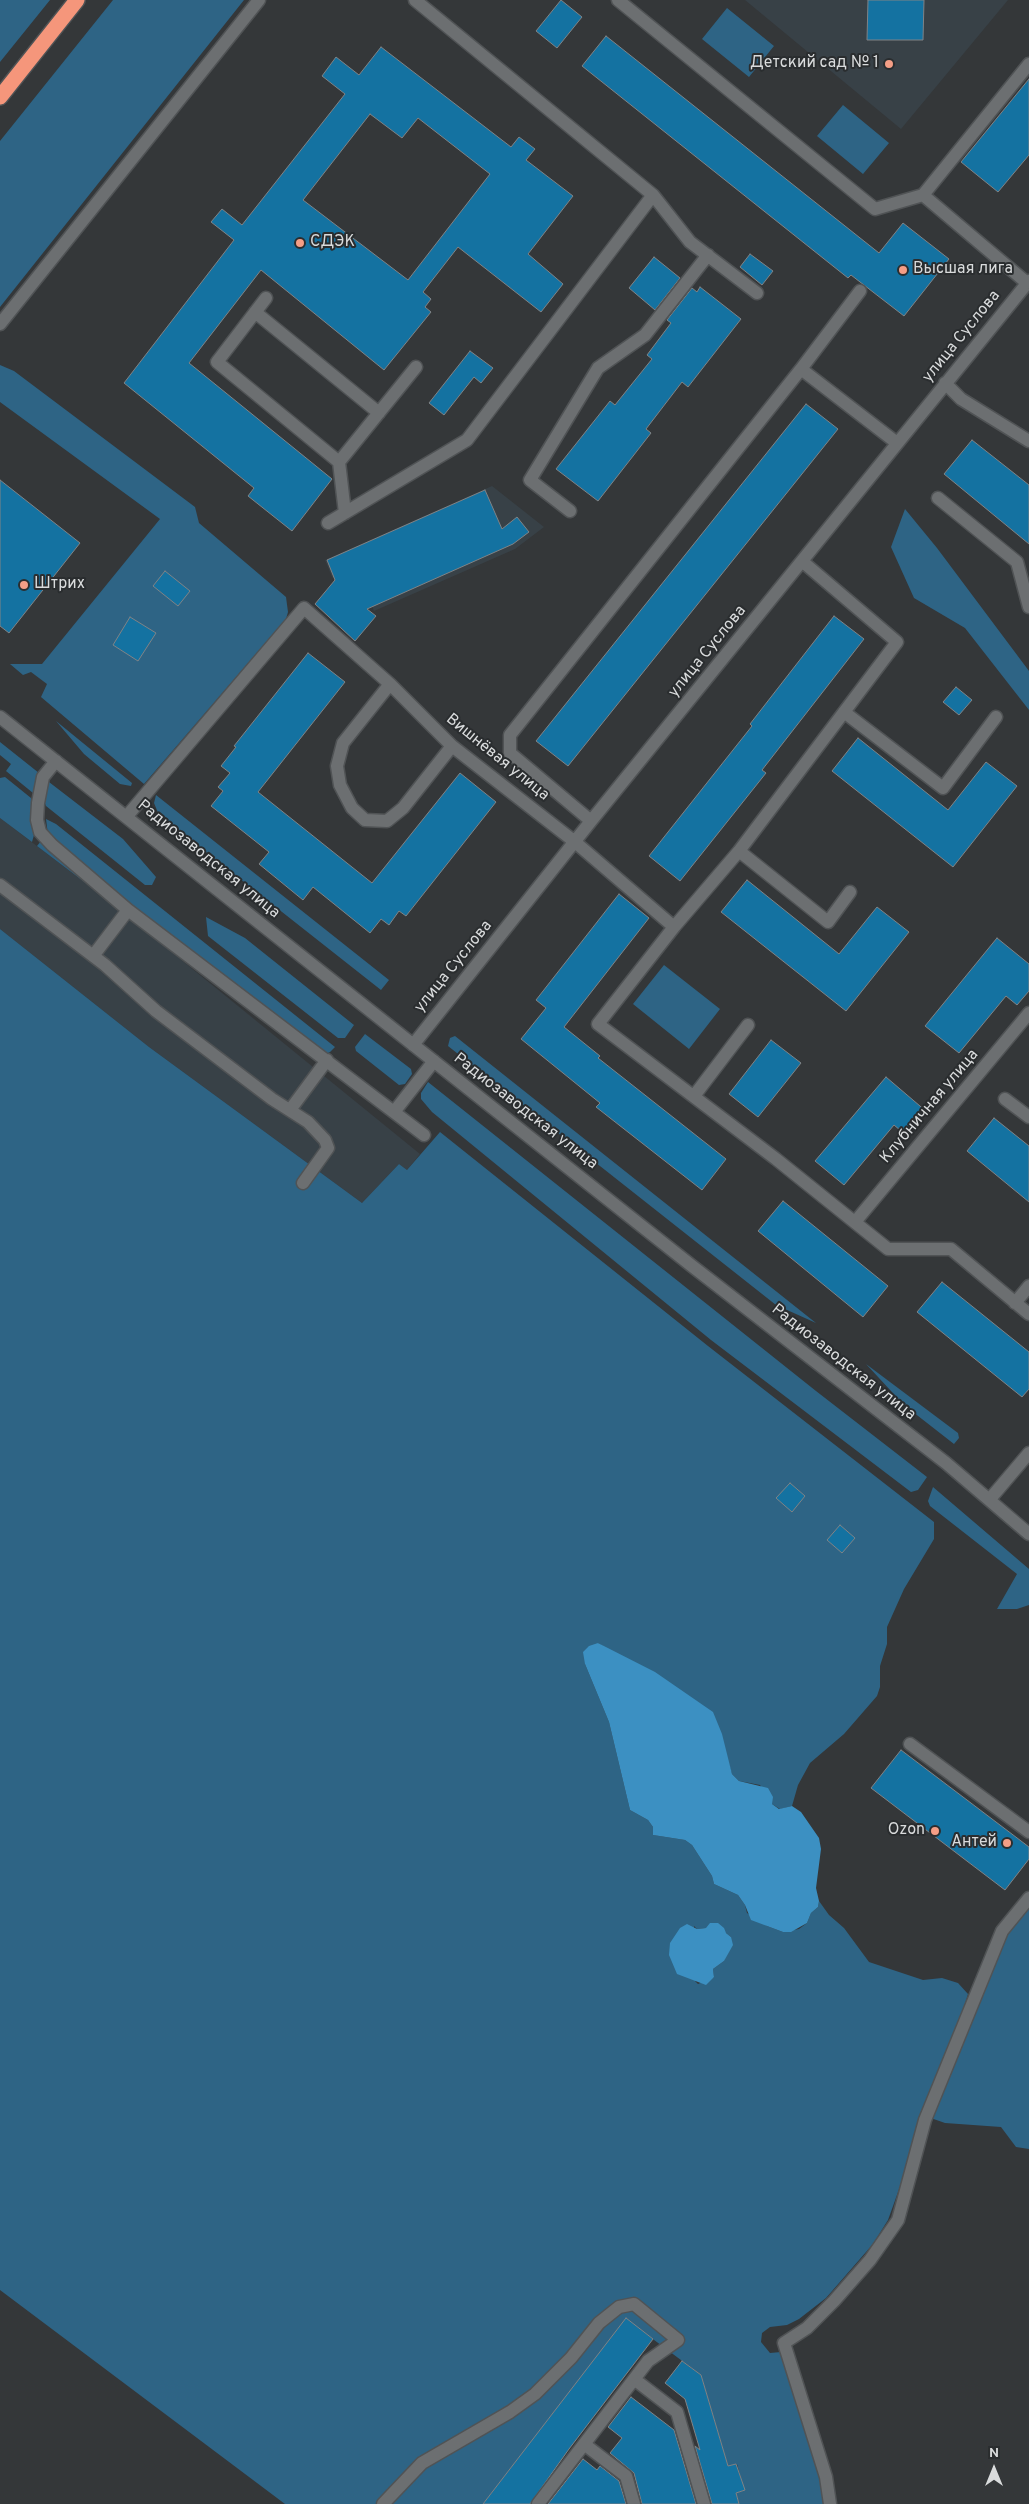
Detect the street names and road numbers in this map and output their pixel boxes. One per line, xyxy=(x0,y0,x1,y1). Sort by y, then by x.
street label: улица Суслова xyxy=(919,287,1005,387)
street label: улица Суслова xyxy=(665,602,751,702)
street label: Вишнёвая улица xyxy=(441,710,553,806)
street label: Радиозаводская улица xyxy=(133,797,283,923)
street label: улица Суслова xyxy=(411,917,497,1017)
street label: Клубничная улица xyxy=(877,1046,983,1168)
street label: Радиозаводская улица xyxy=(449,1050,601,1174)
street label: Радиозаводская улица xyxy=(767,1301,919,1425)

